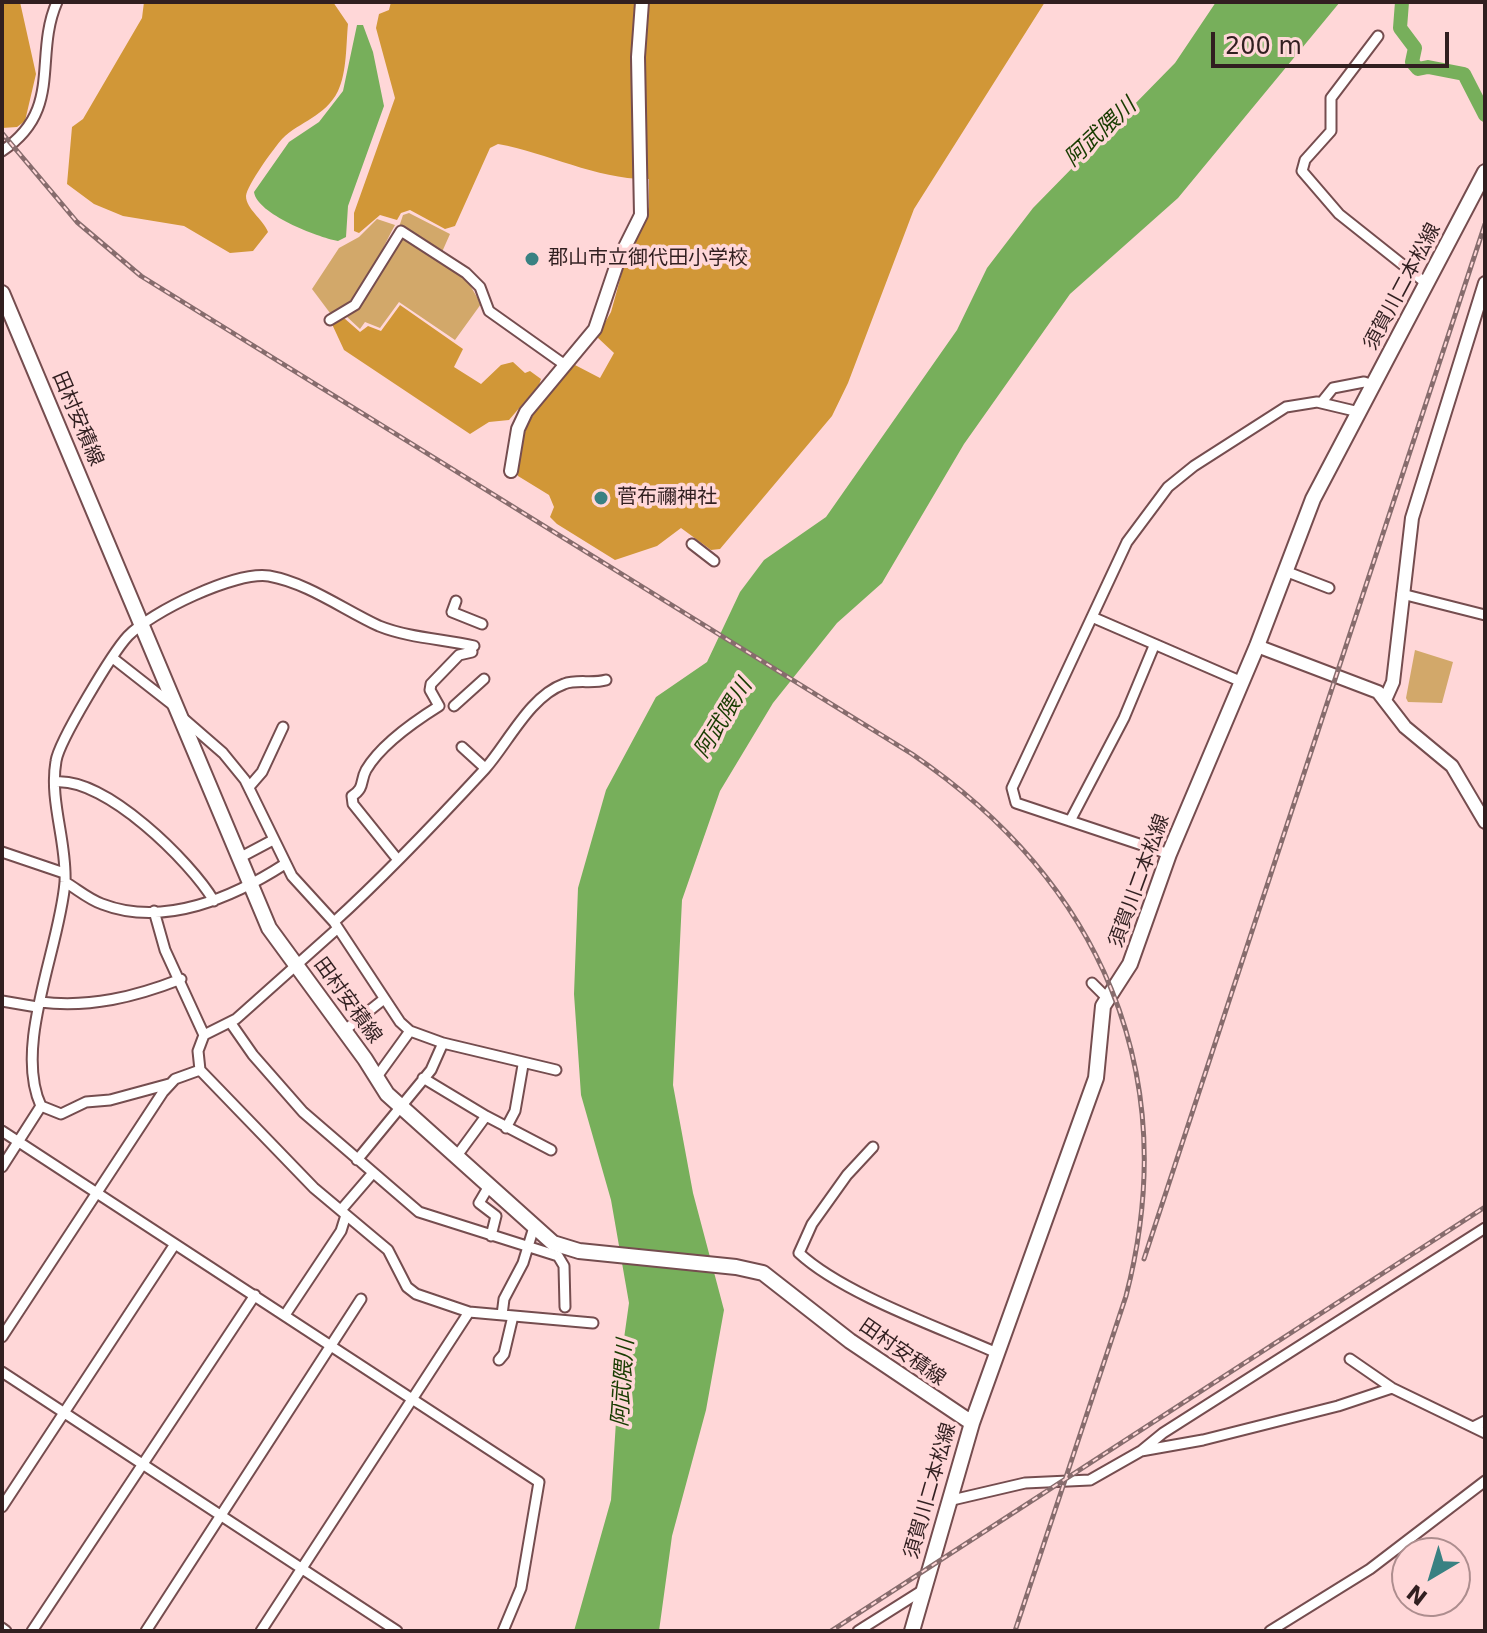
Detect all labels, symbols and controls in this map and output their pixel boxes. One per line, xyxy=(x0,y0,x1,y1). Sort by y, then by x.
scale bar xyxy=(1215,16,1453,66)
text: 200 m xyxy=(1225,32,1302,60)
water label: 阿武隈川 xyxy=(1060,93,1142,173)
street label: 須賀川二本松線 xyxy=(1360,220,1446,354)
place label: 郡山市立御代田小学校 xyxy=(548,247,748,271)
marker: 郡山市立御代田小学校 xyxy=(523,250,541,268)
street label: 田村安積線 xyxy=(46,368,108,470)
place label: 菅布禰神社 xyxy=(617,486,717,510)
marker: 菅布禰神社 xyxy=(592,489,610,507)
water label: 阿武隈川 xyxy=(689,675,759,763)
street label: 須賀川二本松線 xyxy=(1105,811,1175,951)
street label: 田村安積線 xyxy=(308,953,386,1049)
street label: 田村安積線 xyxy=(854,1314,950,1392)
water label: 阿武隈川 xyxy=(608,1338,640,1428)
street label: 須賀川二本松線 xyxy=(900,1420,962,1562)
north arrow xyxy=(1391,1537,1471,1617)
text: N xyxy=(1402,1579,1432,1610)

